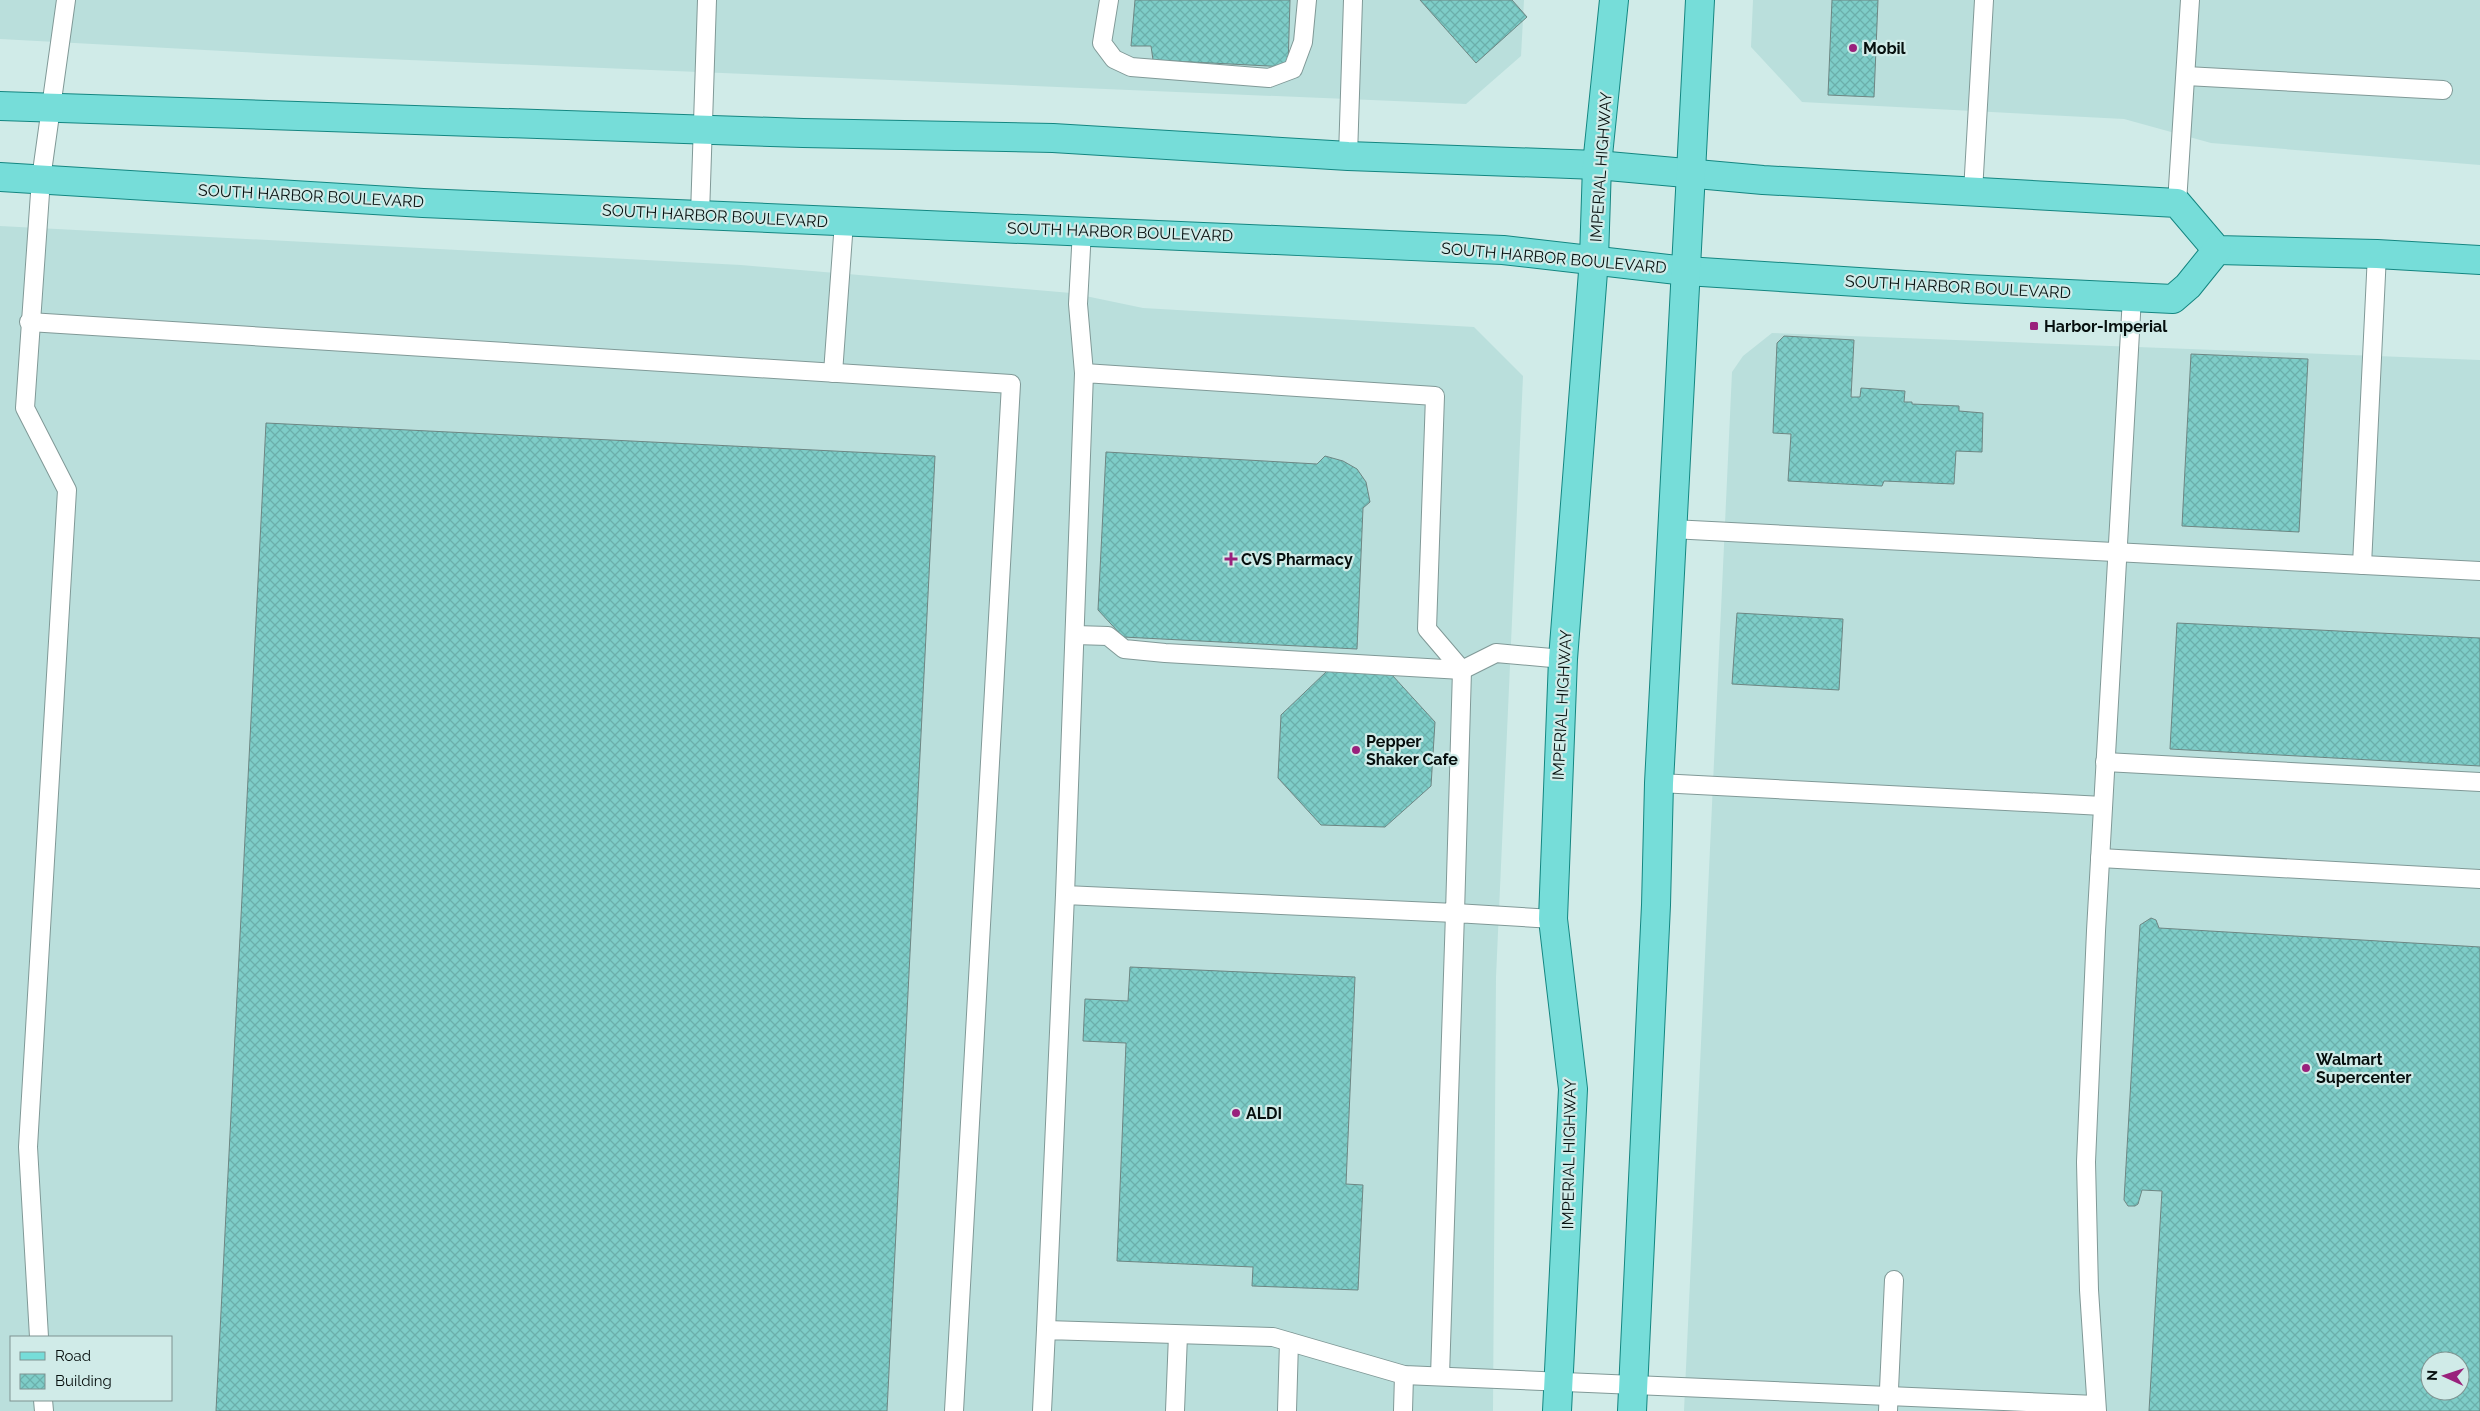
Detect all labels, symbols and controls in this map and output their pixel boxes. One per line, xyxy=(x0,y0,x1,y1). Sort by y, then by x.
place label: Mobil xyxy=(1863,39,1907,58)
marker: Mobil xyxy=(1847,42,1859,54)
street label: IMPERIAL HIGHWAY xyxy=(1586,91,1616,243)
street label: SOUTH HARBOR BOULEVARD xyxy=(198,181,424,211)
street label: SOUTH HARBOR BOULEVARD xyxy=(602,201,828,231)
street label: SOUTH HARBOR BOULEVARD xyxy=(1007,219,1233,245)
street label: SOUTH HARBOR BOULEVARD xyxy=(1441,239,1667,277)
street label: SOUTH HARBOR BOULEVARD xyxy=(1845,272,2071,302)
place label: Harbor-Imperial xyxy=(2044,317,2168,336)
marker: Harbor-Imperial xyxy=(2028,320,2040,332)
place label: CVS Pharmacy xyxy=(1241,550,1353,569)
marker: CVS Pharmacy xyxy=(1225,553,1237,565)
street label: IMPERIAL HIGHWAY xyxy=(1549,629,1575,781)
place label: Pepper Shaker Cafe xyxy=(1366,732,1458,769)
marker: Pepper Shaker Cafe xyxy=(1350,744,1362,756)
place label: Walmart Supercenter xyxy=(2316,1050,2411,1087)
marker: Walmart Supercenter xyxy=(2300,1062,2312,1074)
street label: IMPERIAL HIGHWAY xyxy=(1558,1078,1580,1229)
place label: ALDI xyxy=(1246,1104,1282,1123)
marker: ALDI xyxy=(1230,1107,1242,1119)
legend xyxy=(10,1336,172,1401)
text: Road xyxy=(55,1347,91,1365)
north arrow xyxy=(2420,1351,2470,1401)
text: N xyxy=(2424,1370,2440,1381)
text: Building xyxy=(55,1372,112,1390)

